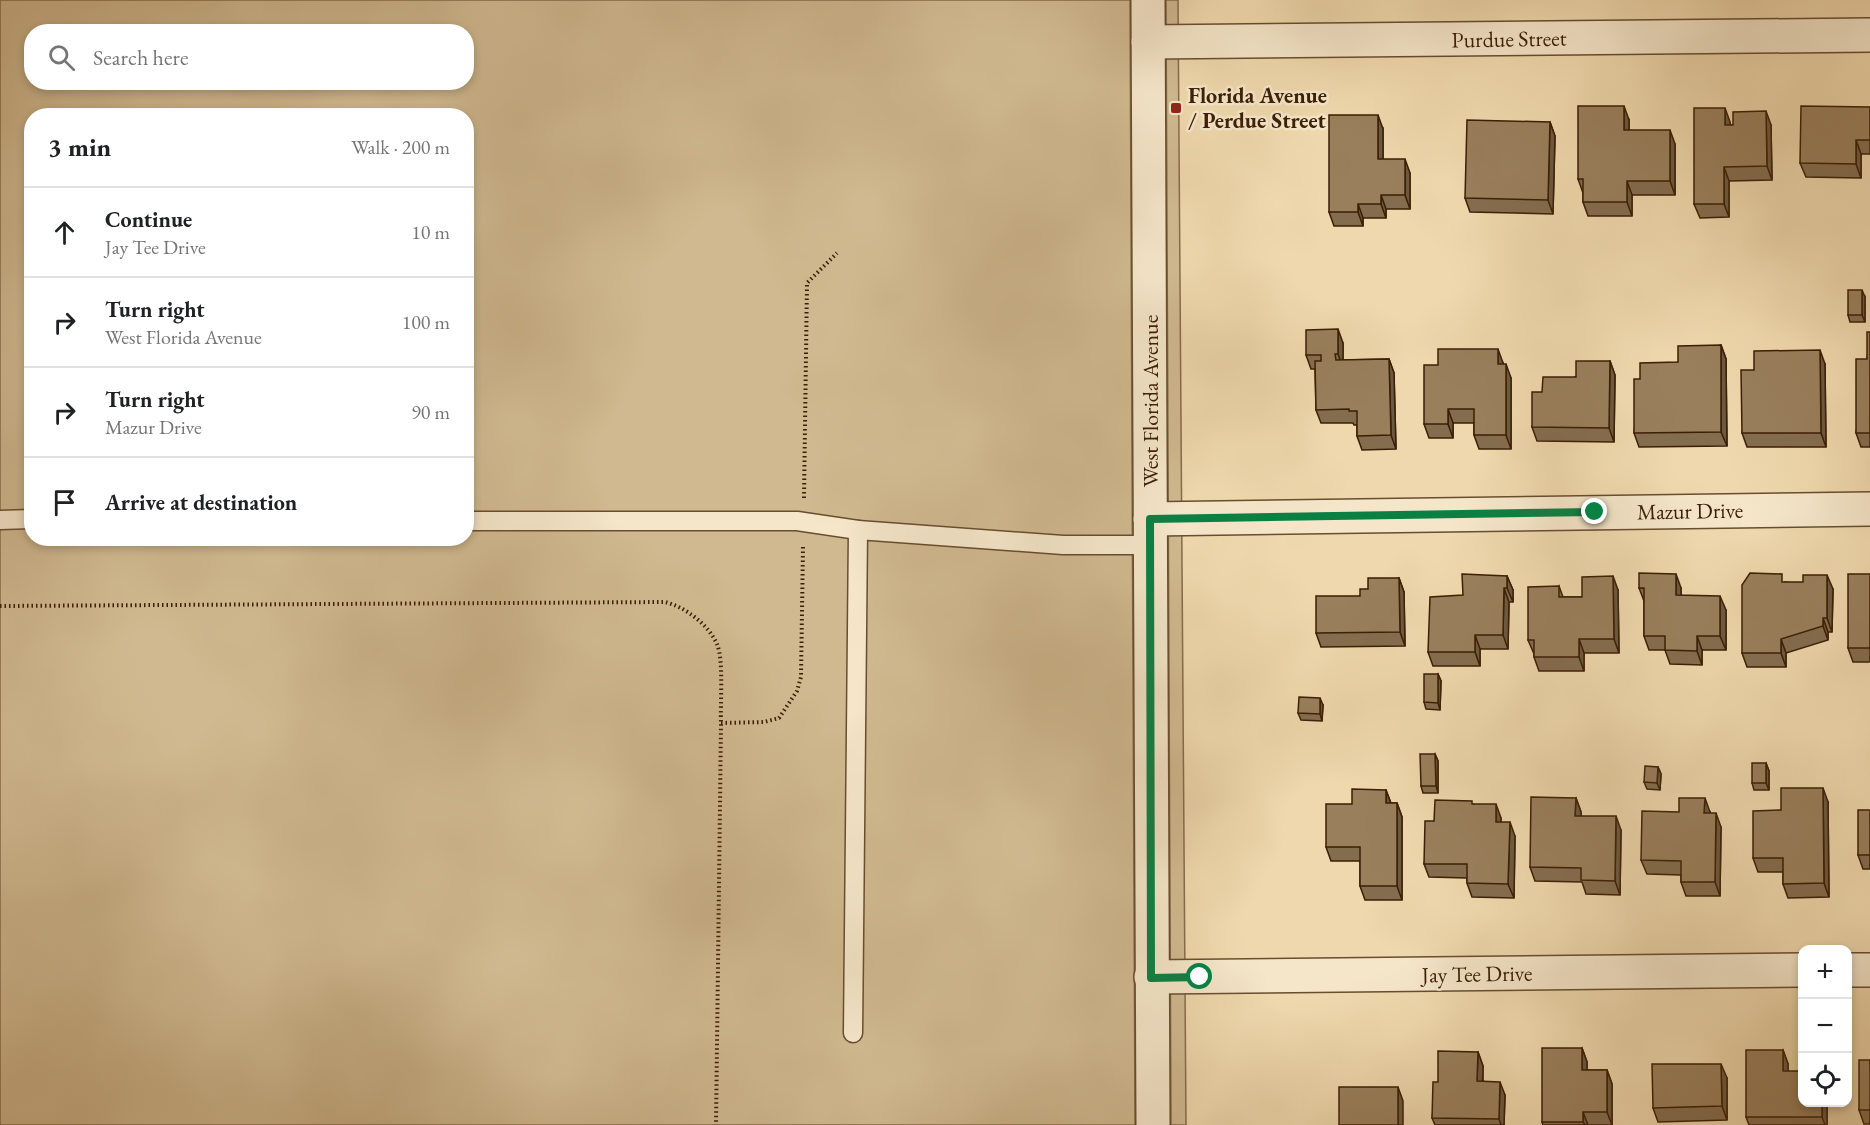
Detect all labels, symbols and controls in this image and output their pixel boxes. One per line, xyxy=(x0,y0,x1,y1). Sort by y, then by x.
street label: Purdue Street xyxy=(1451,23,1567,55)
search box xyxy=(24,24,474,90)
icon: search xyxy=(45,41,78,74)
text: Search here xyxy=(93,43,188,72)
place label: Florida Avenue / Perdue Street xyxy=(1188,81,1327,135)
marker: Florida Avenue / Perdue Street xyxy=(1169,101,1183,115)
text: 3 min xyxy=(48,130,111,164)
text: Walk · 200 m xyxy=(351,134,450,160)
text: Continue xyxy=(105,205,192,234)
icon: ahead xyxy=(48,216,81,249)
text: 10 m xyxy=(411,219,450,245)
text: Jay Tee Drive xyxy=(105,234,206,260)
text: Turn right xyxy=(105,295,204,324)
icon: right xyxy=(48,306,81,339)
text: 100 m xyxy=(402,309,450,335)
street label: West Florida Avenue xyxy=(1136,314,1165,487)
text: West Florida Avenue xyxy=(105,324,262,350)
text: Turn right xyxy=(105,385,204,414)
icon: right xyxy=(48,396,81,429)
text: 90 m xyxy=(411,399,450,425)
text: Mazur Drive xyxy=(105,414,202,440)
icon: arrive xyxy=(48,486,81,519)
text: Arrive at destination xyxy=(105,488,297,517)
street label: Mazur Drive xyxy=(1637,496,1744,526)
route end xyxy=(1581,498,1607,524)
map controls xyxy=(1798,945,1852,1107)
button: + xyxy=(1798,945,1852,999)
street label: Jay Tee Drive xyxy=(1419,959,1533,989)
route start xyxy=(1186,963,1212,989)
button: − xyxy=(1798,999,1852,1053)
button: locate xyxy=(1798,1053,1852,1107)

